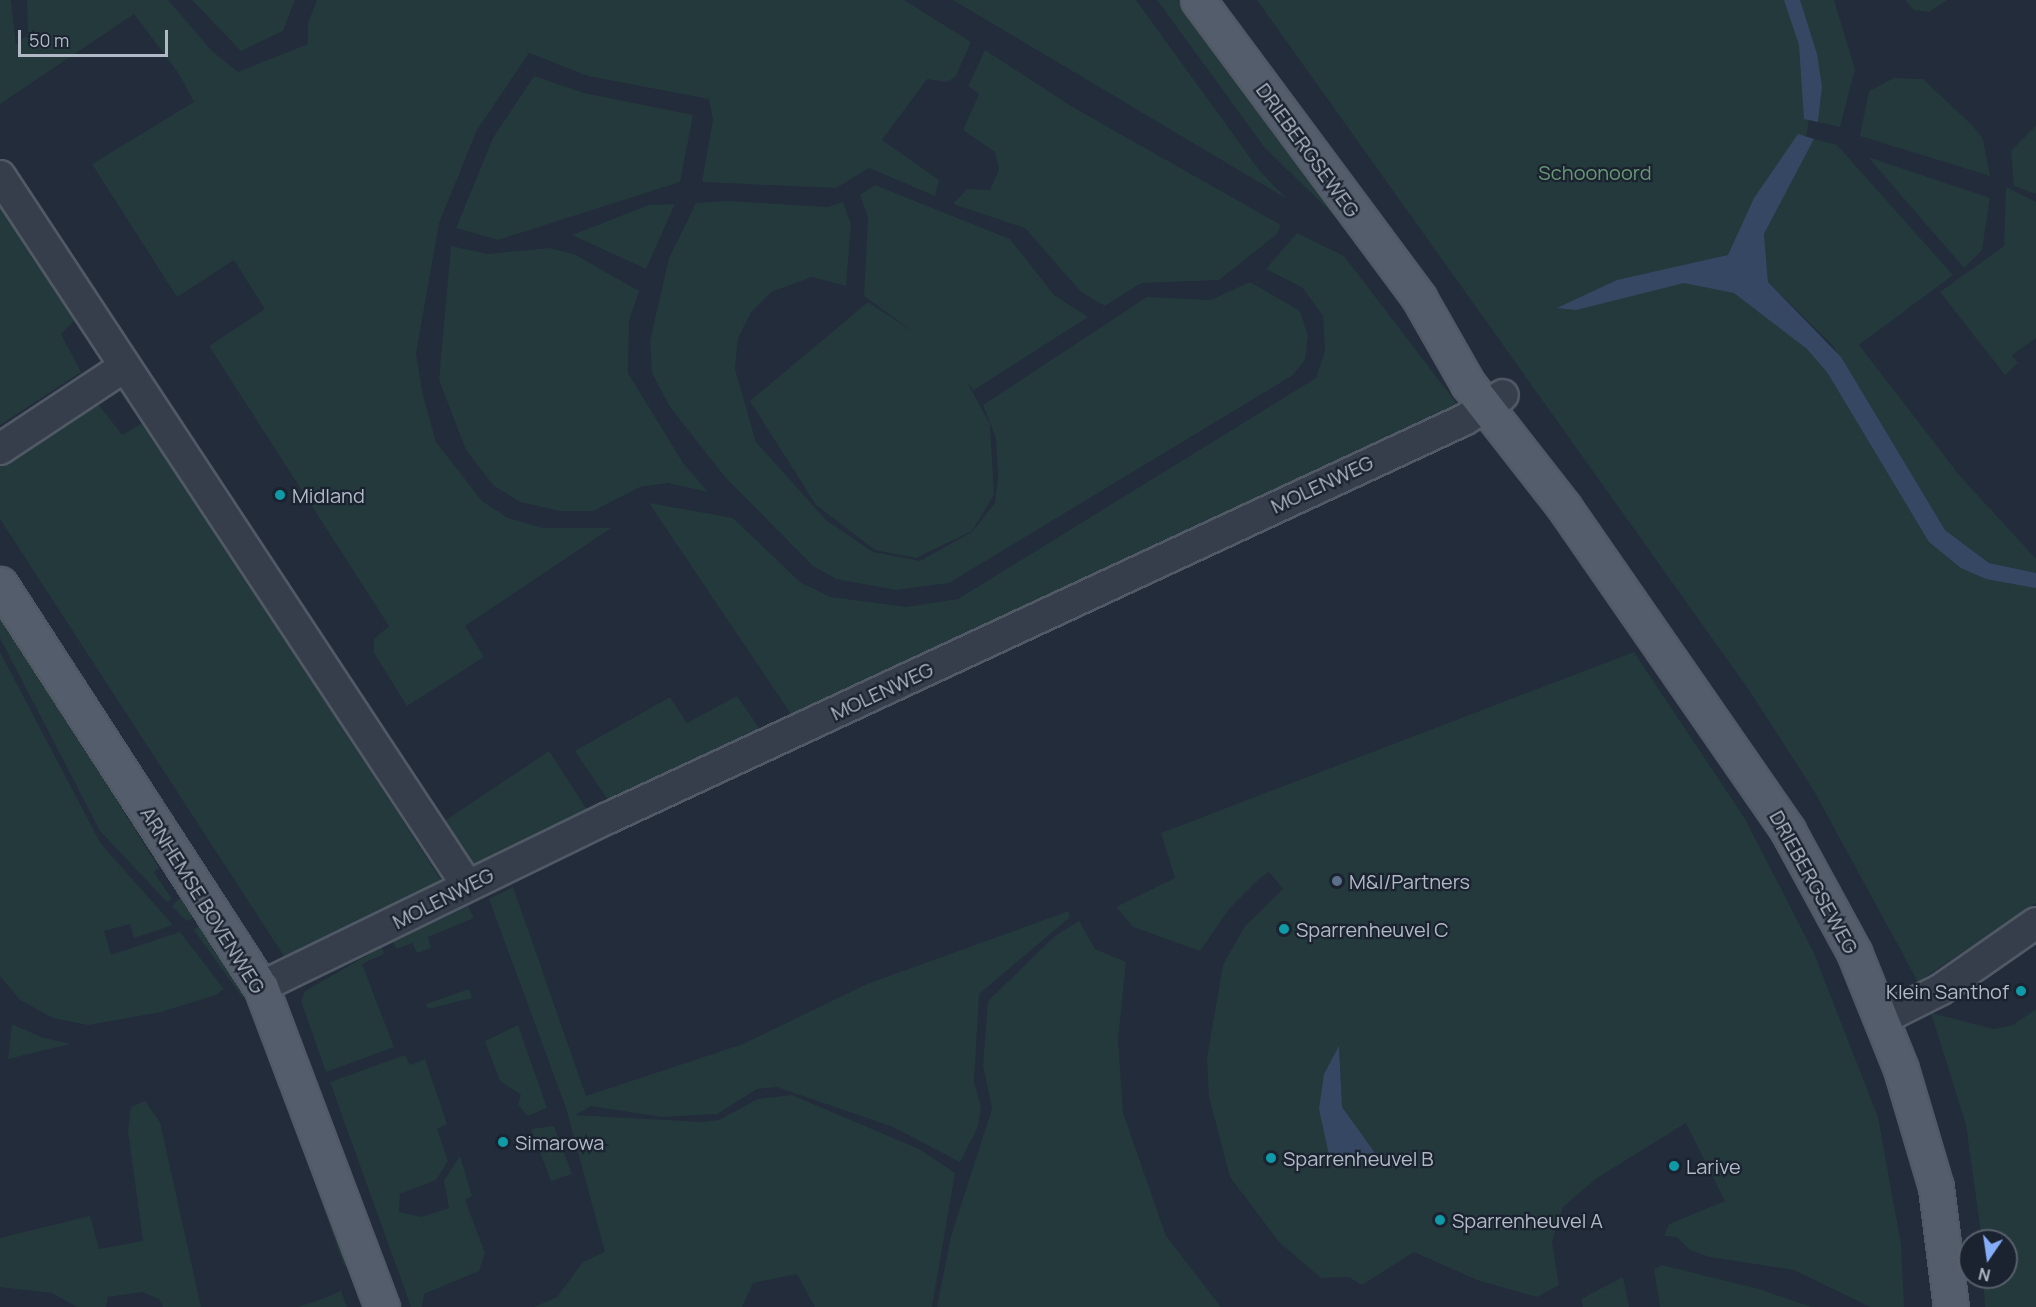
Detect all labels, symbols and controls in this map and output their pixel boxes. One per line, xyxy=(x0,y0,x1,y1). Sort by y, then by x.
scale bar xyxy=(21,18,171,56)
text: 50 m xyxy=(29,28,69,52)
street label: DRIEBERGSEWEG xyxy=(1251,78,1365,222)
park label: Schoonoord xyxy=(1538,160,1652,184)
street label: MOLENWEG xyxy=(1267,450,1377,518)
place label: Midland xyxy=(292,483,365,507)
marker: Midland xyxy=(273,488,287,502)
street label: MOLENWEG xyxy=(827,657,937,725)
street label: ARNHEMSE BOVENWEG xyxy=(136,802,270,998)
street label: DRIEBERGSEWEG xyxy=(1765,806,1863,958)
street label: MOLENWEG xyxy=(388,862,498,934)
place label: M&I/Partners xyxy=(1349,869,1470,893)
marker: M&I/Partners xyxy=(1330,874,1344,888)
place label: Sparrenheuvel C xyxy=(1296,917,1449,941)
marker: Sparrenheuvel C xyxy=(1277,922,1291,936)
place label: Klein Santhof xyxy=(1886,979,2009,1003)
marker: Klein Santhof xyxy=(2014,984,2028,998)
place label: Simarowa xyxy=(515,1130,604,1154)
marker: Simarowa xyxy=(496,1135,510,1149)
place label: Sparrenheuvel B xyxy=(1283,1146,1434,1170)
marker: Sparrenheuvel B xyxy=(1264,1151,1278,1165)
place label: Larive xyxy=(1686,1154,1741,1178)
marker: Larive xyxy=(1667,1159,1681,1173)
place label: Sparrenheuvel A xyxy=(1452,1208,1603,1232)
marker: Sparrenheuvel A xyxy=(1433,1213,1447,1227)
north arrow xyxy=(1958,1229,2018,1289)
text: N xyxy=(1976,1263,1992,1287)

